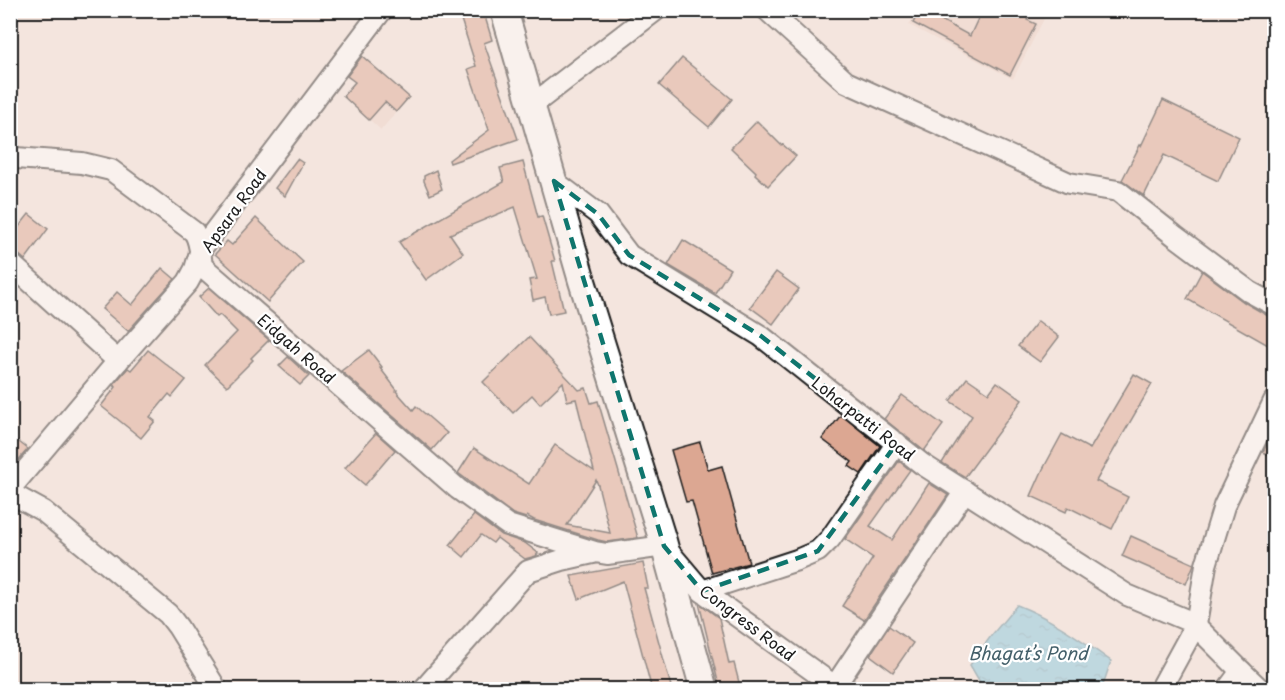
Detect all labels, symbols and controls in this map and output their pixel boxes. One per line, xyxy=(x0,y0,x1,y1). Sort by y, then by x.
street label: Apsara Road xyxy=(195,163,271,257)
street label: Eidgah Road xyxy=(253,307,341,389)
street label: Loharpatti Road xyxy=(807,370,921,466)
street label: Congress Road xyxy=(695,578,801,666)
water label: Bhagat’s Pond xyxy=(968,639,1091,666)

